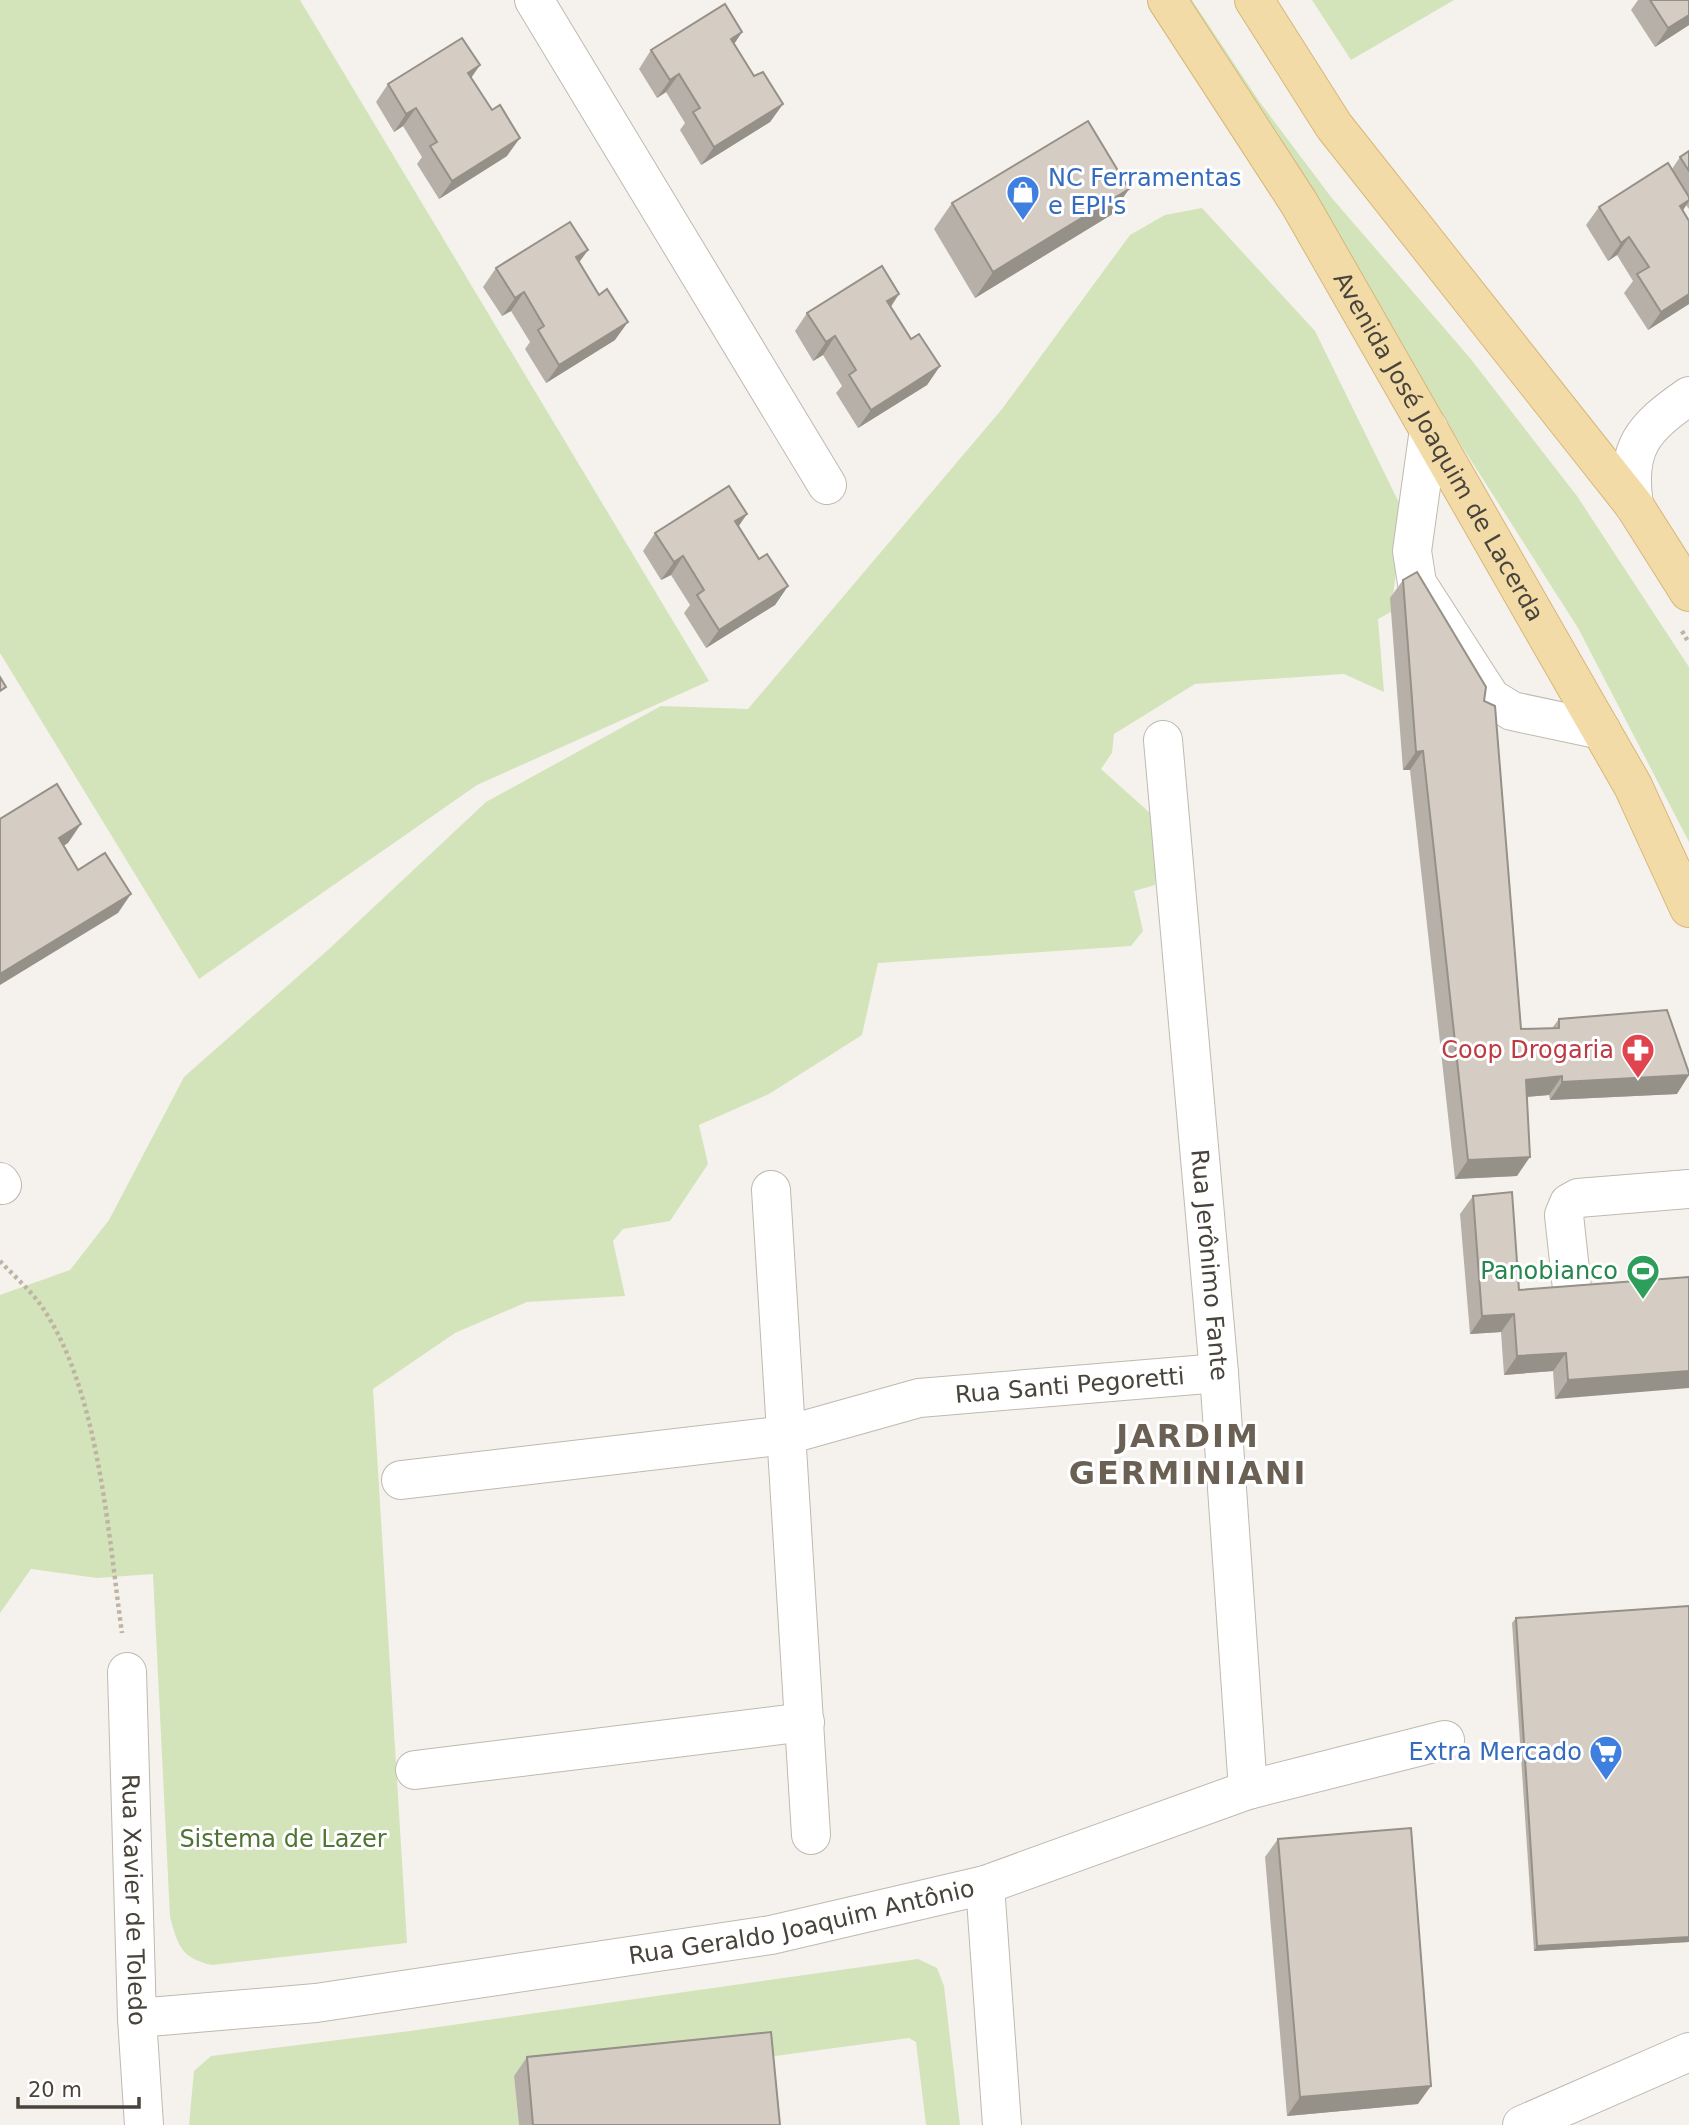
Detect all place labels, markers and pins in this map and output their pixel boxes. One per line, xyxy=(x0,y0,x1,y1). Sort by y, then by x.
place label: NC Ferramentas e EPI's xyxy=(1048,164,1242,220)
shop icon: NC Ferramentas e EPI's xyxy=(1004,173,1042,222)
pharmacy icon: Coop Drogaria xyxy=(1619,1031,1657,1080)
place label: Coop Drogaria xyxy=(1441,1036,1614,1064)
sports icon: Panobianco xyxy=(1624,1252,1662,1301)
place label: Panobianco xyxy=(1480,1257,1618,1285)
supermarket icon: Extra Mercado xyxy=(1587,1733,1625,1782)
place label: Extra Mercado xyxy=(1408,1738,1582,1766)

